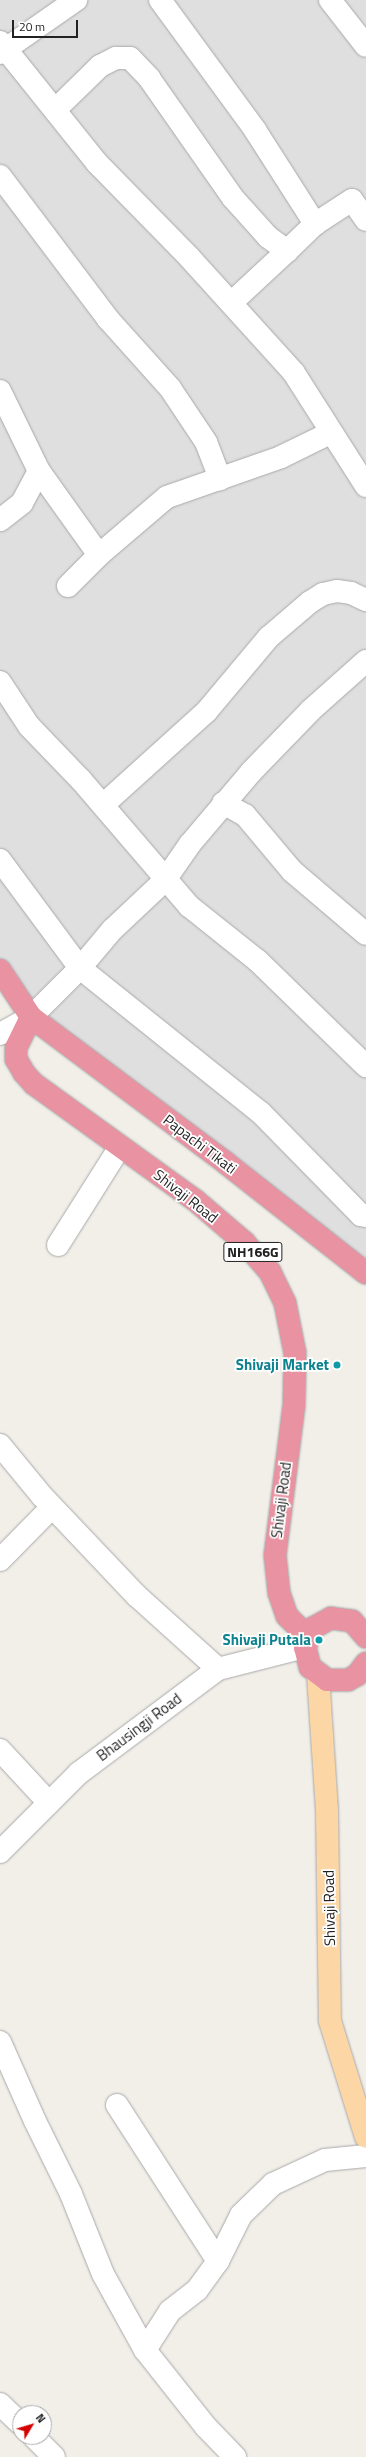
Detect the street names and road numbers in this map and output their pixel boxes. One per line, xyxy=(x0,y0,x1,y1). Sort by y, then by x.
street label: Papachi Tikati xyxy=(160,1111,240,1177)
street label: Shivaji Road xyxy=(150,1165,222,1227)
road number: NH166G xyxy=(223,1240,283,1264)
street label: Shivaji Road xyxy=(267,1461,295,1539)
street label: Bhausingji Road xyxy=(93,1689,185,1765)
street label: Shivaji Road xyxy=(319,1870,339,1946)

